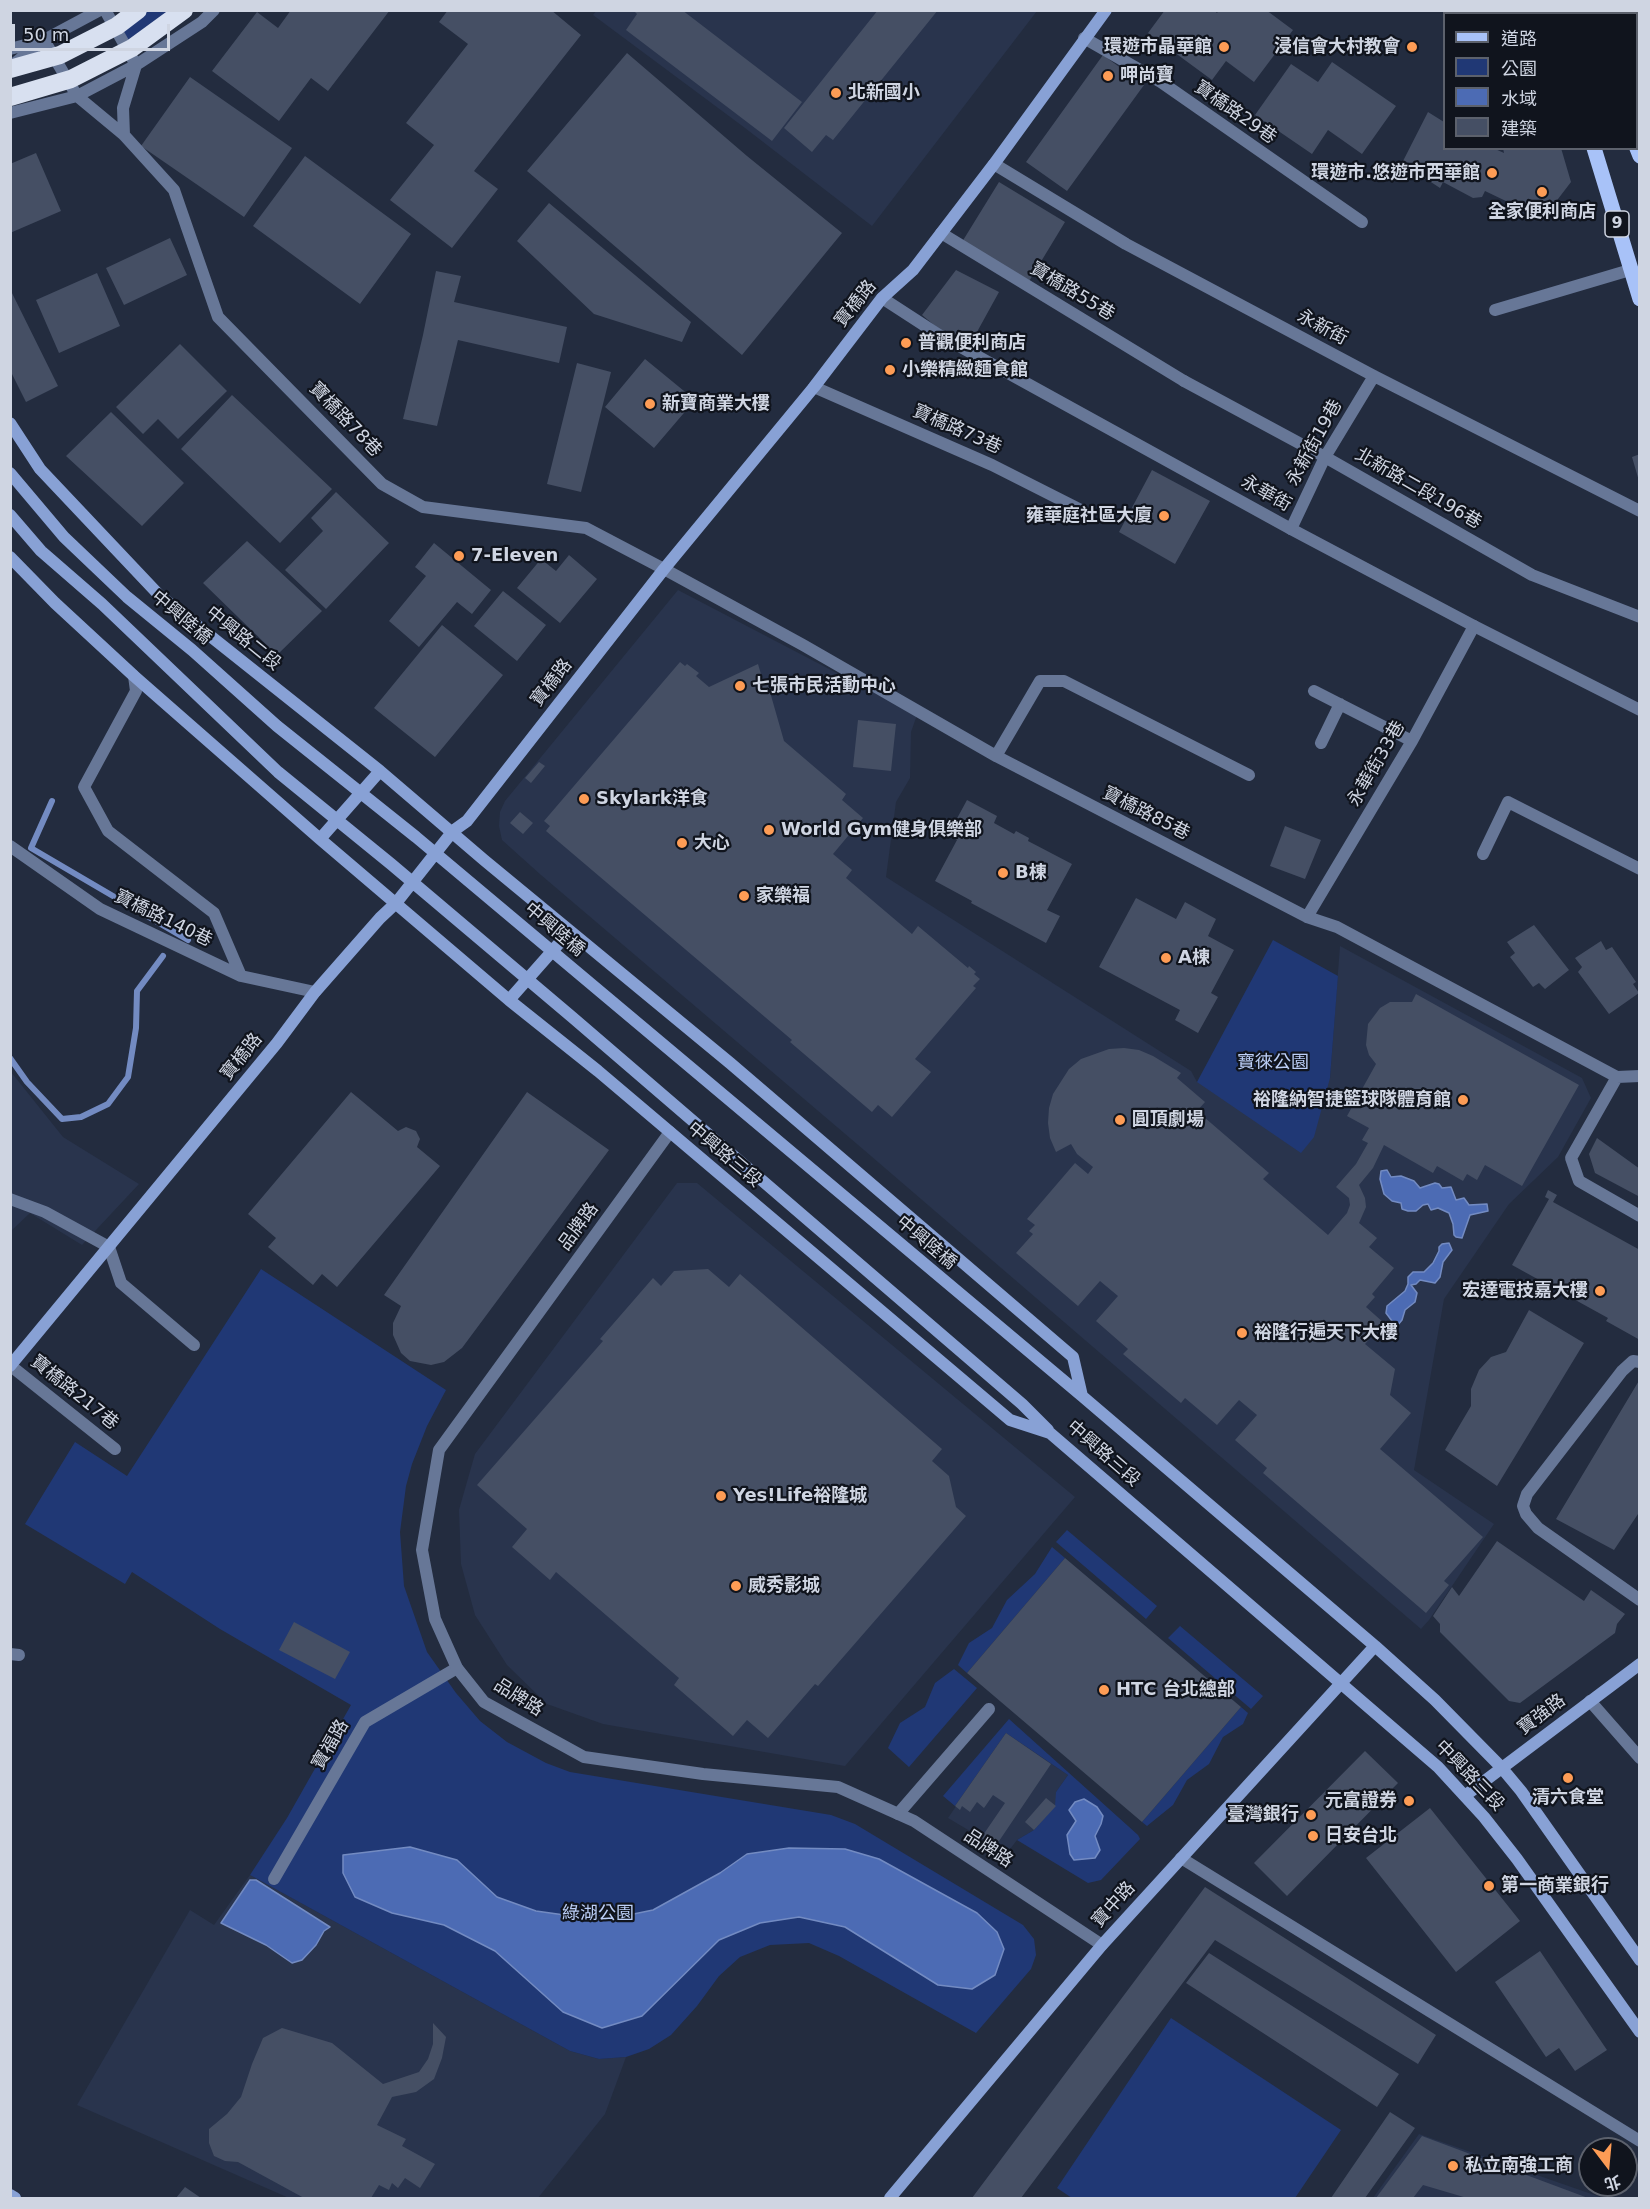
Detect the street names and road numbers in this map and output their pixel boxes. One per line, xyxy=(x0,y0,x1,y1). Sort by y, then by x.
street label: 寶橋路29巷 xyxy=(1190,77,1280,149)
road number: 9 xyxy=(1605,211,1629,237)
street label: 寶橋路55巷 xyxy=(1026,258,1118,326)
street label: 寶橋路 xyxy=(831,276,881,332)
street label: 永新街 xyxy=(1293,306,1351,350)
street label: 寶橋路78巷 xyxy=(304,378,386,462)
street label: 永新街19巷 xyxy=(1283,396,1347,490)
street label: 寶橋路73巷 xyxy=(909,401,1005,459)
street label: 北新路二段196巷 xyxy=(1351,444,1485,534)
street label: 永華街 xyxy=(1237,471,1295,517)
street label: 中興陸橋 xyxy=(146,587,216,649)
street label: 中興路二段 xyxy=(201,602,285,676)
street label: 寶橋路 xyxy=(527,655,577,711)
street label: 永華街33巷 xyxy=(1344,718,1410,810)
street label: 寶橋路85巷 xyxy=(1099,783,1193,845)
street label: 寶橋路140巷 xyxy=(110,886,216,952)
street label: 中興陸橋 xyxy=(519,899,589,961)
street label: 寶橋路 xyxy=(217,1029,267,1085)
street label: 中興路三段 xyxy=(683,1118,765,1192)
street label: 品牌路 xyxy=(554,1199,604,1255)
street label: 中興陸橋 xyxy=(891,1212,961,1274)
street label: 寶橋路217巷 xyxy=(26,1351,122,1435)
street label: 中興路三段 xyxy=(1062,1416,1144,1492)
street label: 品牌路 xyxy=(489,1675,547,1721)
street label: 寶強路 xyxy=(1514,1690,1570,1740)
street label: 寶福路 xyxy=(308,1716,354,1774)
street label: 中興路三段 xyxy=(1430,1736,1508,1816)
street label: 品牌路 xyxy=(959,1825,1017,1873)
street label: 寶中路 xyxy=(1088,1878,1140,1932)

